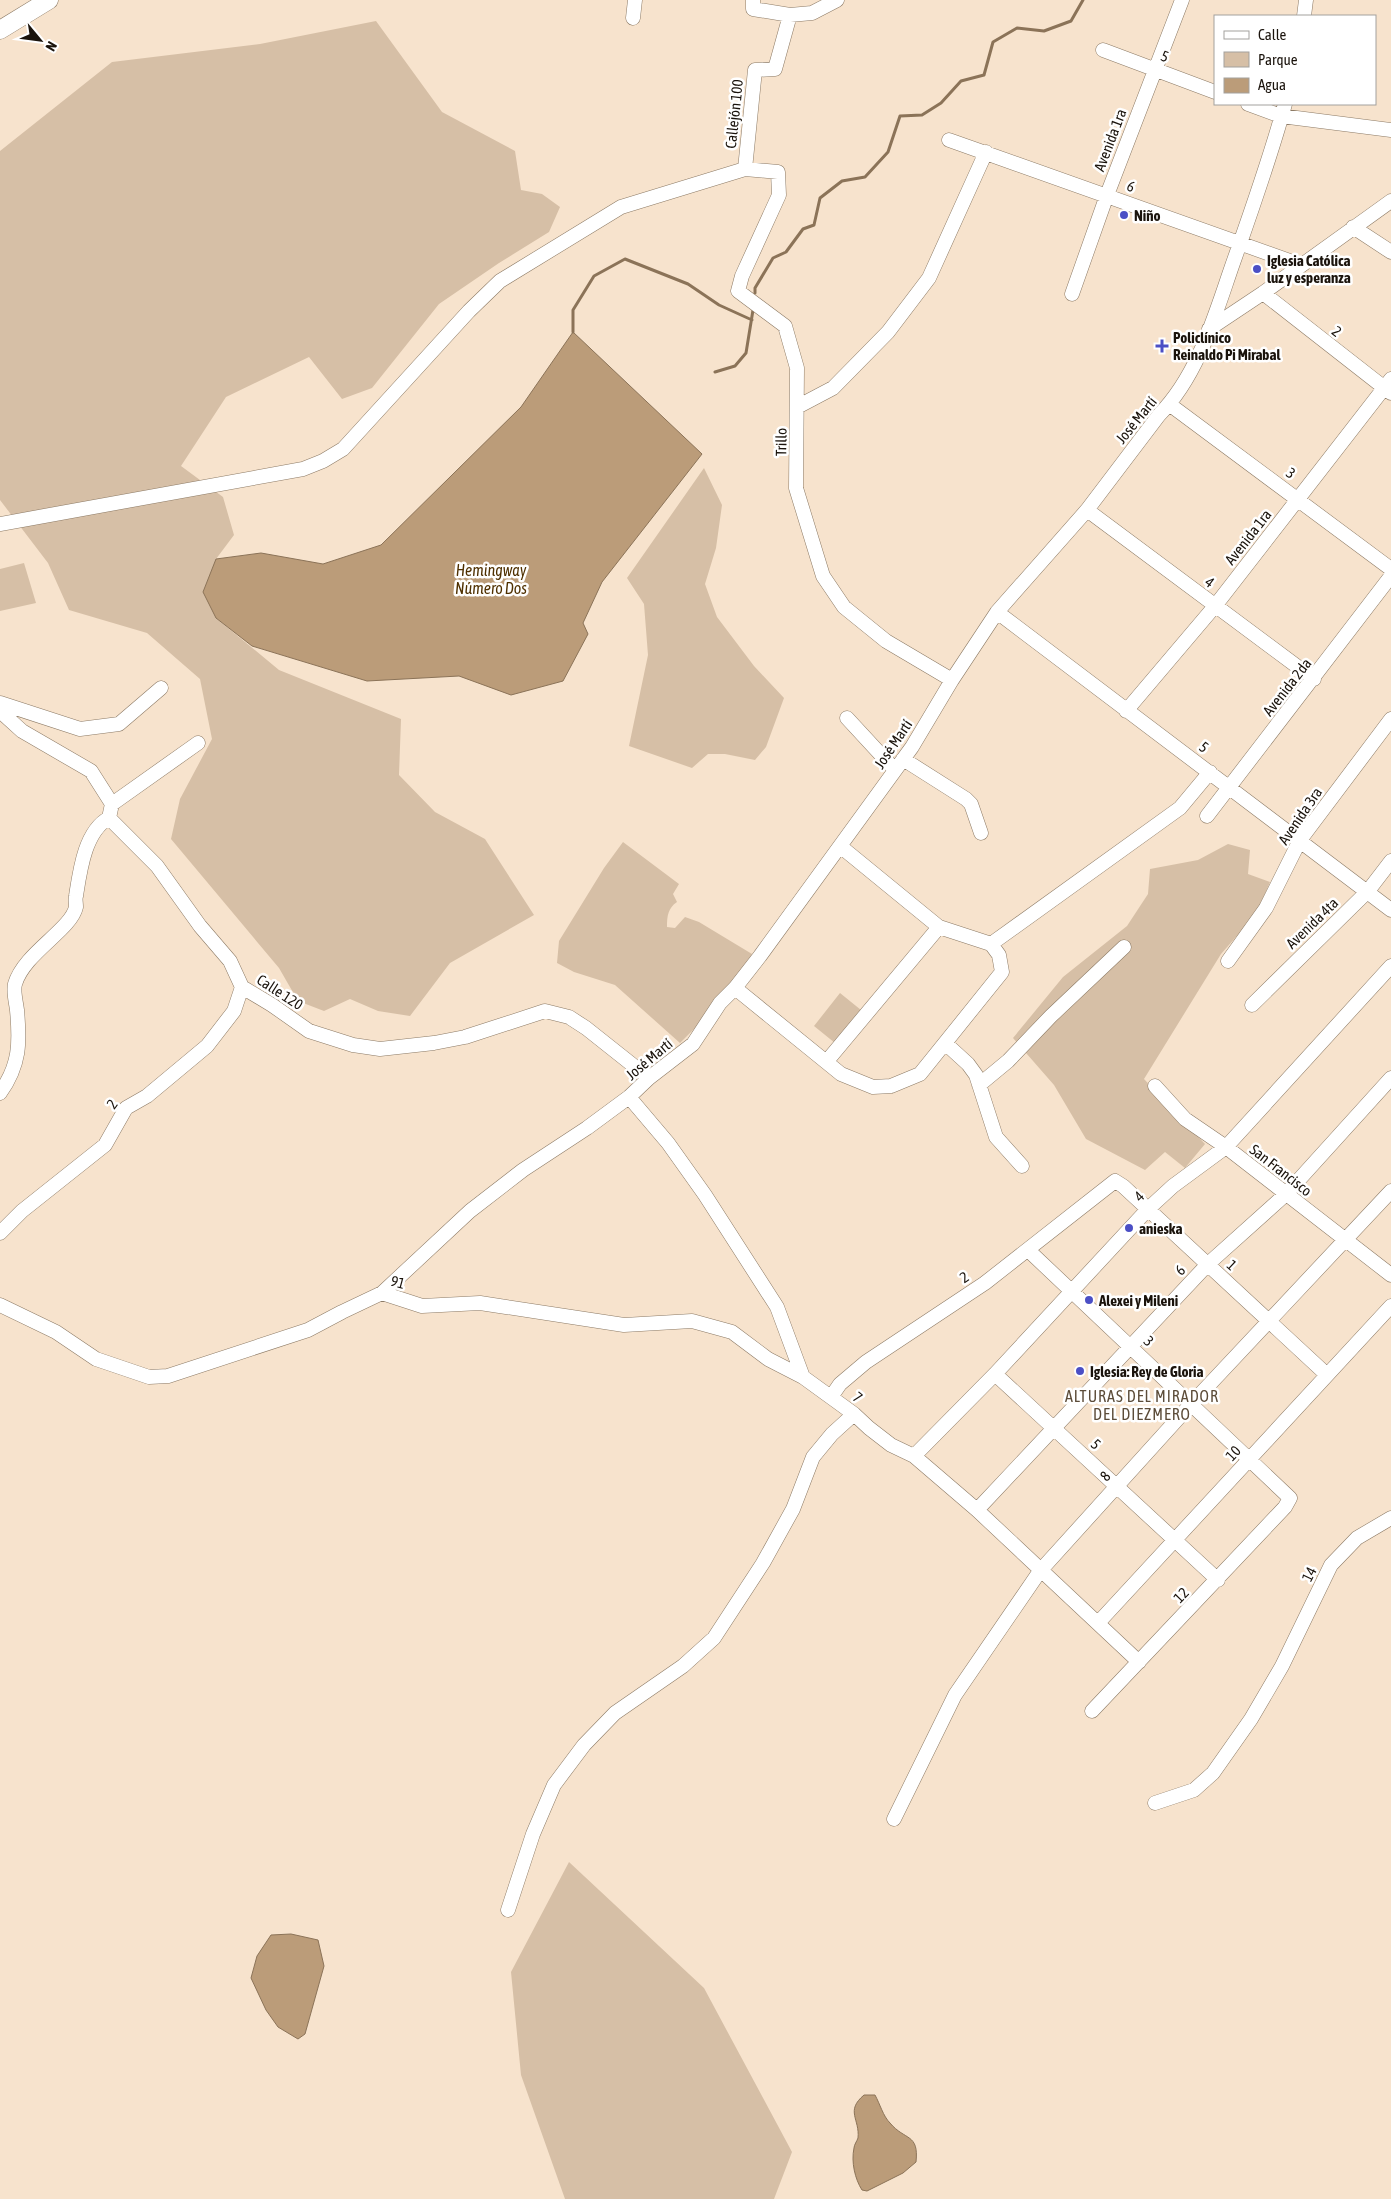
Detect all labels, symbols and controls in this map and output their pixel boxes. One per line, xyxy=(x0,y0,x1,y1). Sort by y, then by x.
north arrow xyxy=(15,15,65,65)
legend xyxy=(1214,15,1376,105)
text: Calle xyxy=(1258,26,1287,43)
text: N xyxy=(42,39,60,54)
street label: 5 xyxy=(1159,47,1171,65)
text: Parque xyxy=(1258,51,1298,68)
text: Agua xyxy=(1258,76,1286,93)
street label: Callejón 100 xyxy=(722,79,746,149)
street label: Avenida 1ra xyxy=(1090,106,1130,173)
street label: 6 xyxy=(1125,177,1137,195)
place label: Niño xyxy=(1134,207,1161,224)
marker: Niño xyxy=(1118,209,1130,221)
place label: Iglesia Católica luz y esperanza xyxy=(1267,252,1351,286)
marker: Iglesia Católica luz y esperanza xyxy=(1251,263,1263,275)
street label: 2 xyxy=(1329,322,1345,340)
place label: Policlínico Reinaldo Pi Mirabal xyxy=(1173,329,1281,363)
marker: Policlínico Reinaldo Pi Mirabal xyxy=(1155,339,1169,353)
street label: José Martí xyxy=(1112,393,1160,447)
street label: Trillo xyxy=(772,428,790,456)
street label: 3 xyxy=(1283,464,1299,482)
street label: Avenida 1ra xyxy=(1221,506,1275,568)
water label: Hemingway Número Dos xyxy=(455,561,527,597)
street label: 4 xyxy=(1202,573,1218,591)
street label: Avenida 2da xyxy=(1259,655,1315,719)
street label: José Martí xyxy=(871,716,916,772)
street label: 5 xyxy=(1196,738,1212,756)
street label: Avenida 3ra xyxy=(1275,784,1325,848)
street label: Avenida 4ta xyxy=(1283,894,1341,952)
street label: Calle 120 xyxy=(254,971,306,1013)
street label: José Martí xyxy=(622,1034,676,1083)
street label: 2 xyxy=(103,1096,121,1112)
street label: San Francisco xyxy=(1247,1141,1315,1199)
street label: 4 xyxy=(1131,1187,1147,1205)
place label: anieska xyxy=(1139,1220,1182,1237)
marker: anieska xyxy=(1123,1222,1135,1234)
street label: 1 xyxy=(1224,1256,1240,1274)
street label: 6 xyxy=(1171,1262,1189,1278)
street label: 2 xyxy=(956,1268,972,1286)
street label: 91 xyxy=(389,1272,407,1292)
place label: Alexei y Mileni xyxy=(1098,1292,1178,1309)
marker: Alexei y Mileni xyxy=(1083,1294,1095,1306)
street label: 3 xyxy=(1141,1332,1157,1350)
place label: Iglesia: Rey de Gloria xyxy=(1090,1363,1203,1380)
marker: Iglesia: Rey de Gloria xyxy=(1074,1365,1086,1377)
district label: ALTURAS DEL MIRADOR DEL DIEZMERO xyxy=(1065,1387,1219,1423)
street label: 7 xyxy=(850,1388,866,1406)
street label: 5 xyxy=(1088,1435,1104,1453)
street label: 10 xyxy=(1222,1442,1244,1464)
street label: 8 xyxy=(1096,1468,1114,1484)
street label: 14 xyxy=(1298,1564,1320,1584)
street label: 12 xyxy=(1170,1584,1192,1606)

